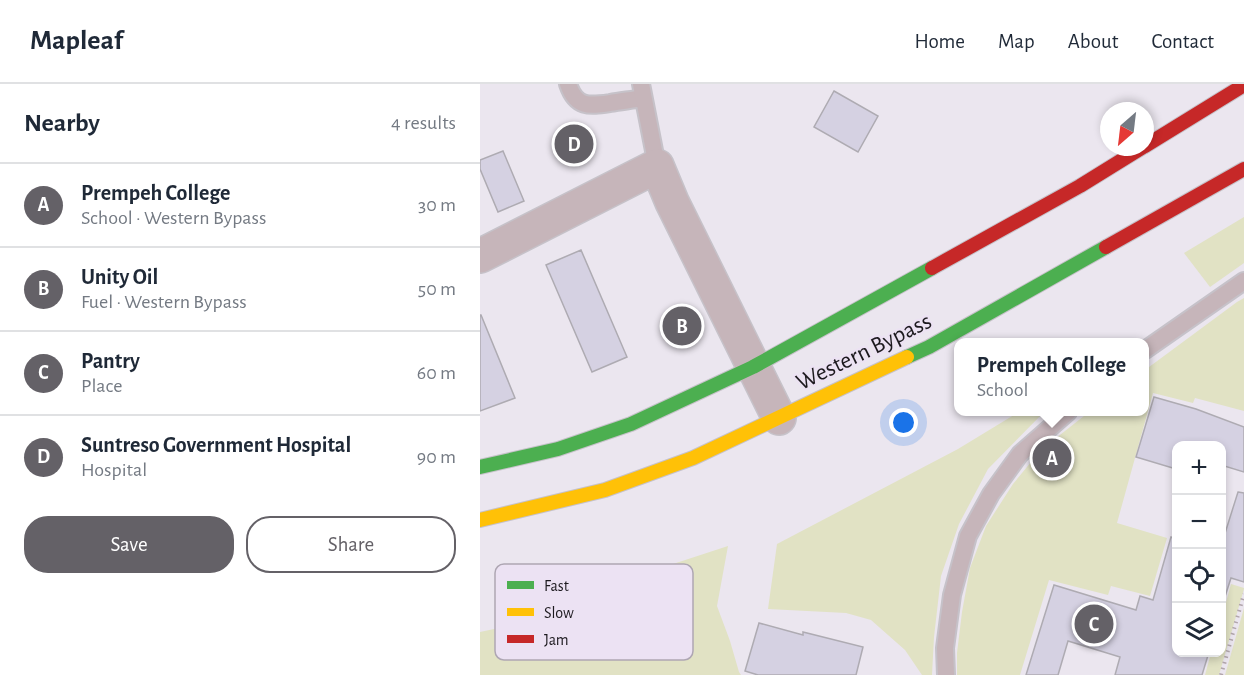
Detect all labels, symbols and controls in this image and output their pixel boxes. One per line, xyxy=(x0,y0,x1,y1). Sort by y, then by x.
text: Mapleaf xyxy=(30,27,123,55)
text: Home xyxy=(914,31,965,52)
text: Map xyxy=(998,31,1035,52)
text: About xyxy=(1068,31,1118,52)
text: Contact xyxy=(1151,31,1214,52)
north arrow xyxy=(1100,102,1154,156)
text: Nearby xyxy=(24,110,100,136)
text: 4 results xyxy=(391,113,456,133)
pin: D xyxy=(554,122,593,166)
text: Prempeh College xyxy=(81,182,230,204)
text: A xyxy=(38,195,50,215)
text: 30 m xyxy=(418,195,456,215)
text: School · Western Bypass xyxy=(81,208,266,228)
text: Unity Oil xyxy=(81,266,158,288)
text: B xyxy=(38,279,49,299)
text: 50 m xyxy=(418,279,456,299)
text: Fuel · Western Bypass xyxy=(81,292,247,312)
pin: B xyxy=(662,304,702,348)
street label: Western Bypass xyxy=(793,309,935,395)
popup xyxy=(954,338,1149,416)
text: Pantry xyxy=(81,350,140,372)
text: Prempeh College xyxy=(977,354,1126,376)
text: C xyxy=(38,363,49,383)
text: 60 m xyxy=(417,363,456,383)
text: Place xyxy=(81,376,122,396)
text: School xyxy=(977,380,1029,400)
your location xyxy=(889,408,918,437)
text: Suntreso Government Hospital xyxy=(81,434,351,456)
pin: A xyxy=(1032,436,1072,481)
map controls xyxy=(1172,441,1226,657)
button: + xyxy=(1172,441,1226,495)
text: D xyxy=(37,447,50,467)
text: 90 m xyxy=(417,447,456,467)
text: Hospital xyxy=(81,460,147,480)
button: − xyxy=(1172,495,1226,549)
button: Save xyxy=(24,516,234,573)
button: Share xyxy=(246,516,456,573)
button: locate xyxy=(1172,549,1226,603)
legend xyxy=(495,564,693,660)
text: Fast xyxy=(544,578,569,594)
pin: C xyxy=(1074,602,1114,646)
button: layers xyxy=(1172,603,1226,657)
text: Slow xyxy=(544,605,574,621)
text: Jam xyxy=(544,632,569,648)

